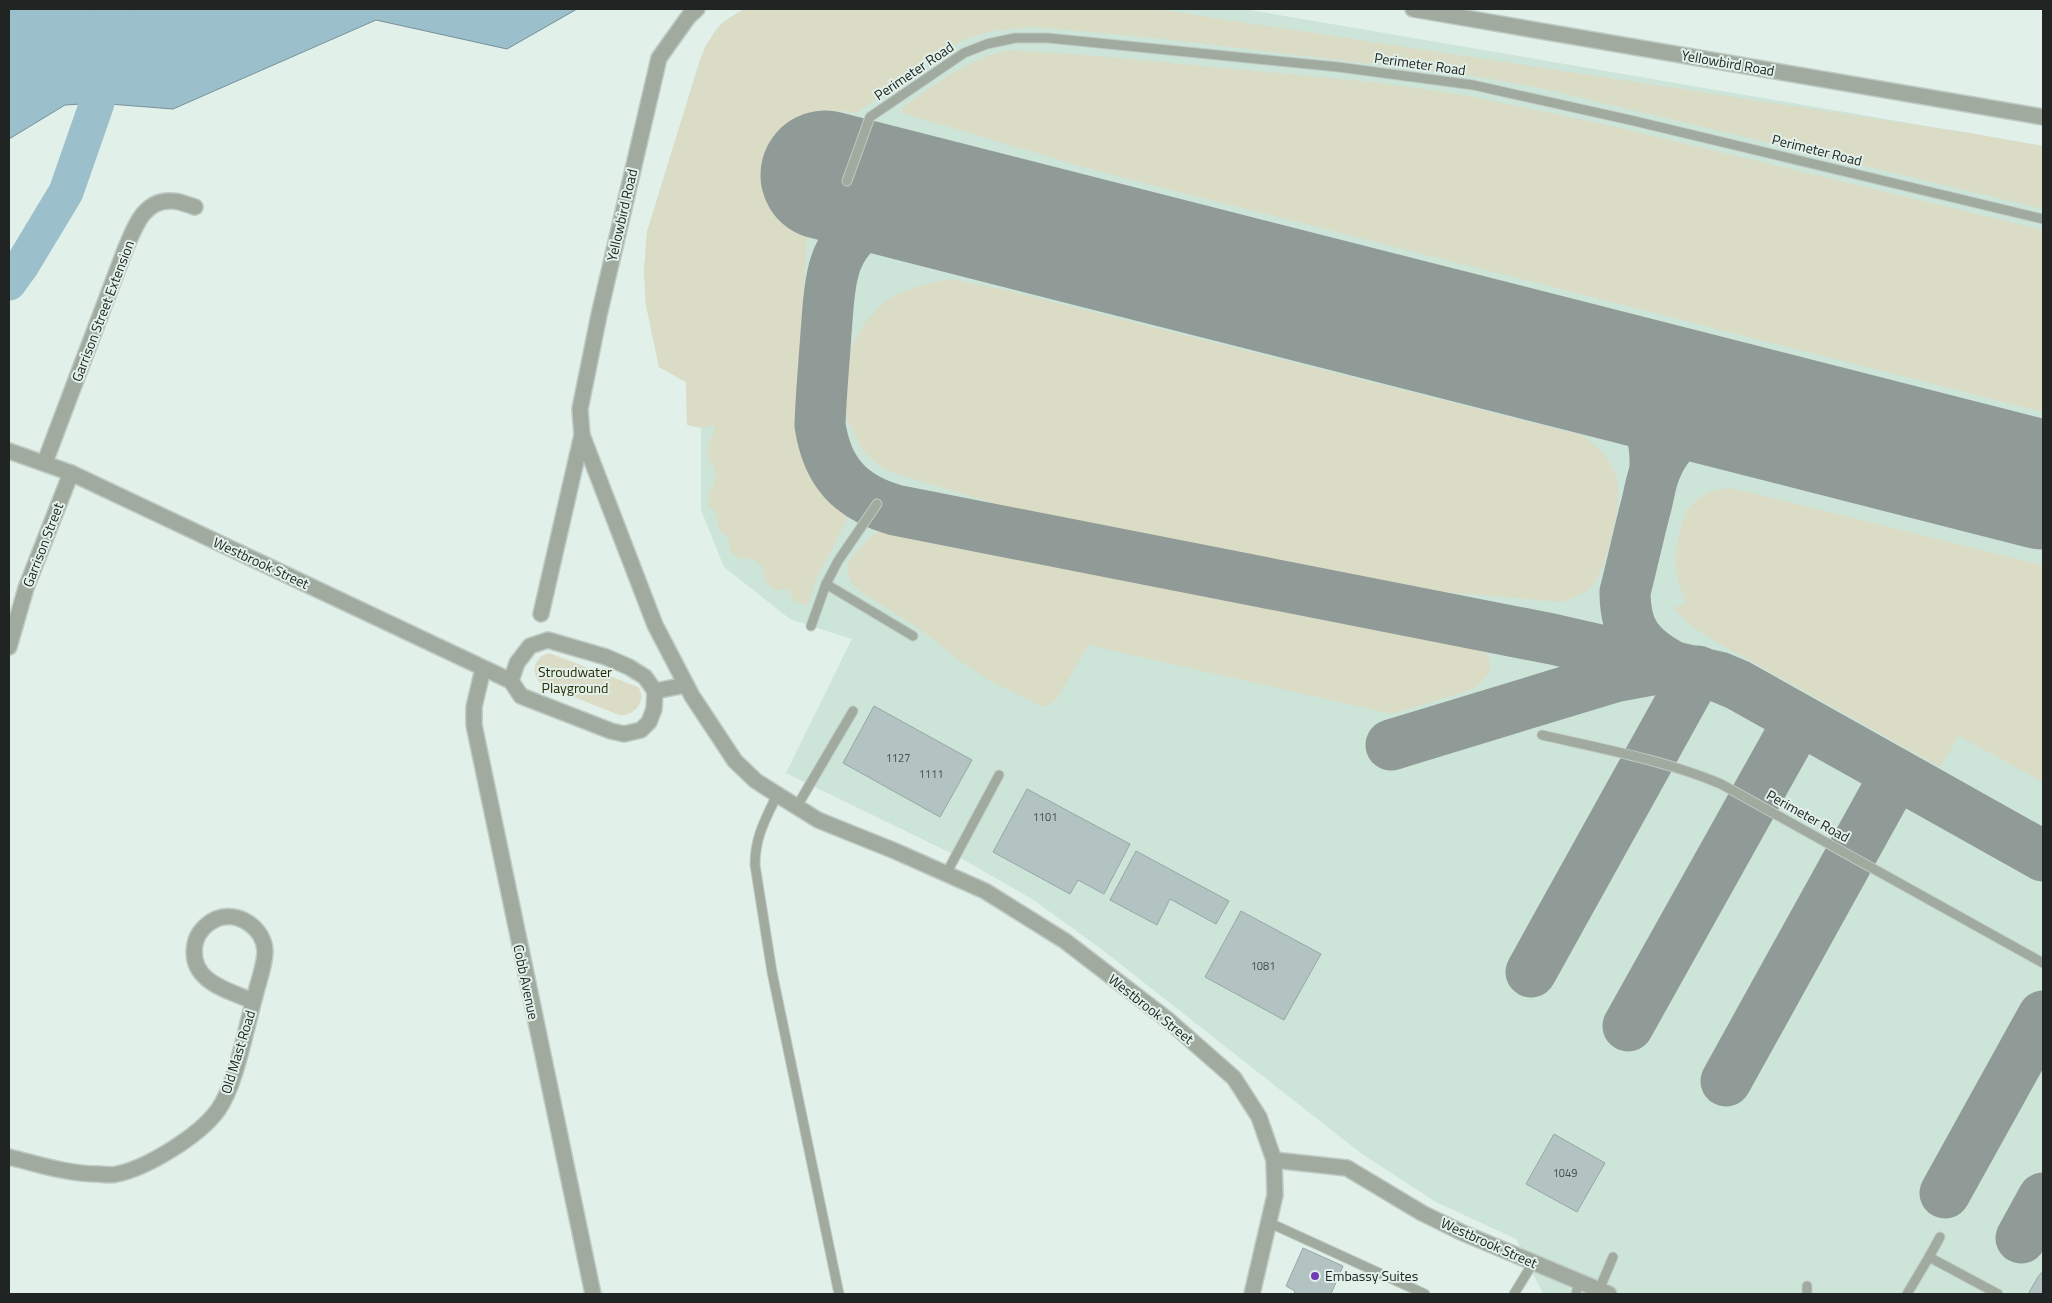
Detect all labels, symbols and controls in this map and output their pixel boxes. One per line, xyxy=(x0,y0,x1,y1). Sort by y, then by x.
street label: Perimeter Road xyxy=(870,36,958,105)
street label: Yellowbird Road xyxy=(1680,44,1776,81)
street label: Perimeter Road xyxy=(1373,47,1467,80)
street label: Perimeter Road xyxy=(1770,128,1864,171)
street label: Yellowbird Road xyxy=(601,167,642,263)
street label: Garrison Street Extension xyxy=(66,237,139,385)
street label: Garrison Street xyxy=(17,499,68,590)
street label: Westbrook Street xyxy=(210,531,313,594)
park label: Stroudwater Playground xyxy=(538,661,612,698)
house number: 1127 xyxy=(886,750,910,766)
house number: 1111 xyxy=(919,766,943,782)
street label: Perimeter Road xyxy=(1763,784,1854,847)
house number: 1101 xyxy=(1033,809,1057,825)
street label: Cobb Avenue xyxy=(508,942,545,1021)
house number: 1081 xyxy=(1251,958,1275,974)
street label: Westbrook Street xyxy=(1104,969,1199,1049)
street label: Old Mast Road xyxy=(215,1007,260,1096)
house number: 1049 xyxy=(1553,1165,1577,1181)
street label: Westbrook Street xyxy=(1438,1212,1541,1273)
place label: Embassy Suites xyxy=(1325,1265,1418,1286)
marker: Embassy Suites xyxy=(1309,1270,1321,1282)

